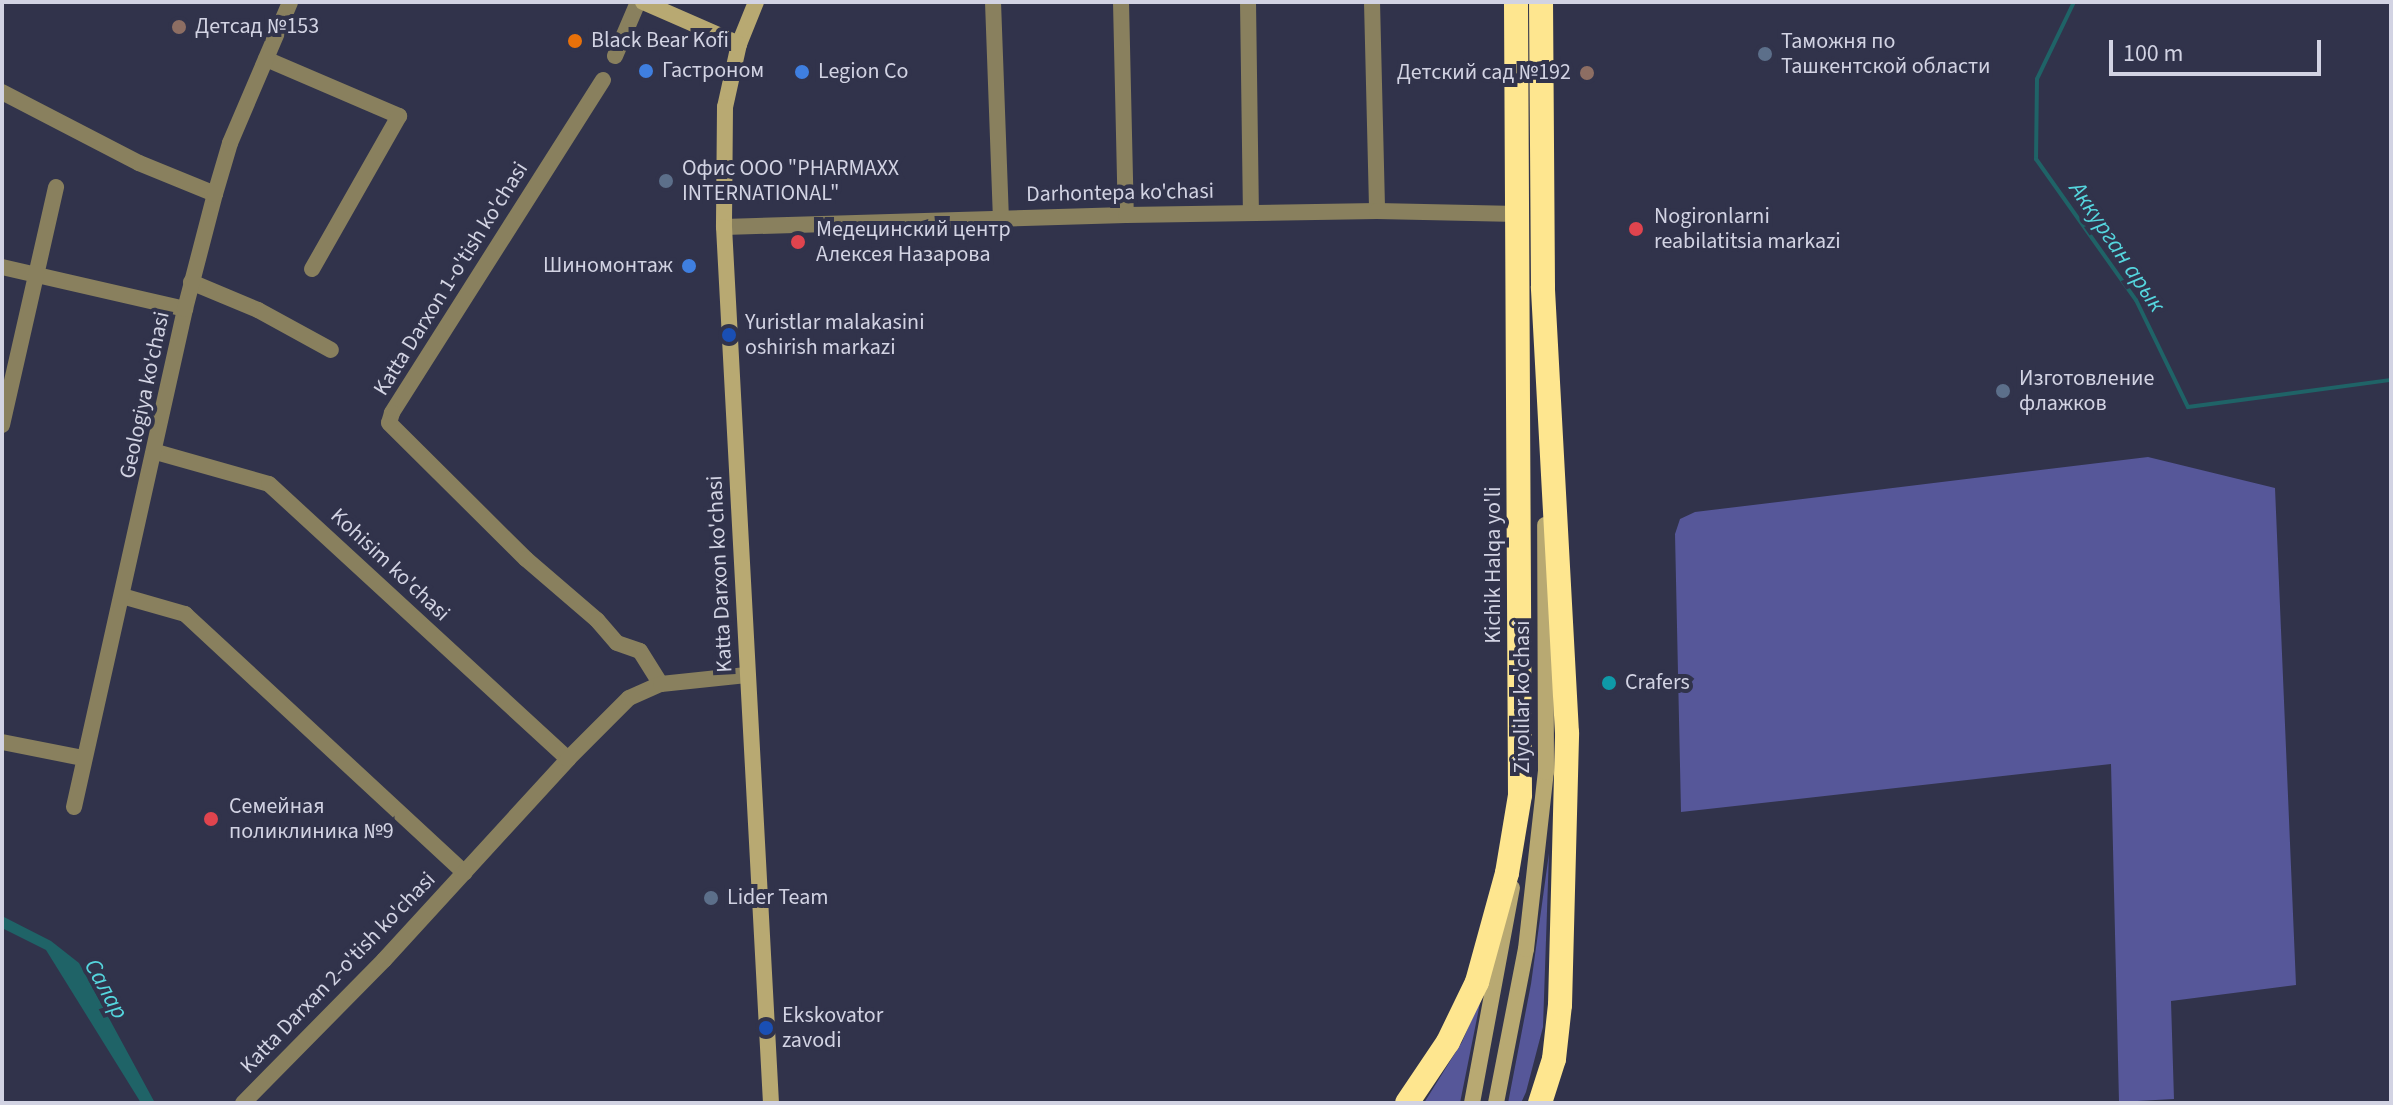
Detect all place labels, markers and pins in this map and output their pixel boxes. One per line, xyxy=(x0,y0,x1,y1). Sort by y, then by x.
place label: Детсад №153 xyxy=(195,14,319,40)
marker: Детсад №153 xyxy=(170,18,188,36)
place label: Black Bear Kofi xyxy=(591,28,729,54)
place label: Таможня по Ташкентской области xyxy=(1781,28,1990,80)
marker: Black Bear Kofi xyxy=(566,32,584,50)
marker: Таможня по Ташкентской области xyxy=(1756,45,1774,63)
place label: Гастроном xyxy=(662,58,764,84)
place label: Legion Co xyxy=(818,59,908,85)
place label: Детский сад №192 xyxy=(1397,60,1571,86)
marker: Гастроном xyxy=(637,62,655,80)
marker: Legion Co xyxy=(793,63,811,81)
marker: Детский сад №192 xyxy=(1578,64,1596,82)
place label: Офис ООО "PHARMAXX INTERNATIONAL" xyxy=(682,155,899,206)
marker: Офис ООО "PHARMAXX INTERNATIONAL" xyxy=(657,172,675,190)
place label: Nogironlarni reabilatitsia markazi xyxy=(1654,203,1841,254)
place label: Медецинский центр Алексея Назарова xyxy=(816,216,1011,268)
marker: Nogironlarni reabilatitsia markazi xyxy=(1625,218,1647,240)
marker: Медецинский центр Алексея Назарова xyxy=(787,231,809,253)
place label: Шиномонтаж xyxy=(543,253,673,279)
marker: Шиномонтаж xyxy=(680,257,698,275)
place label: Yuristlar malakasini oshirish markazi xyxy=(745,309,925,360)
marker: Yuristlar malakasini oshirish markazi xyxy=(720,326,738,344)
place label: Изготовление флажков xyxy=(2019,365,2154,416)
marker: Изготовление флажков xyxy=(1994,382,2012,400)
place label: Crafers xyxy=(1625,670,1690,696)
marker: Crafers xyxy=(1600,674,1618,692)
place label: Семейная поликлиника №9 xyxy=(229,793,394,844)
marker: Семейная поликлиника №9 xyxy=(200,808,222,830)
place label: Lider Team xyxy=(727,885,829,911)
marker: Lider Team xyxy=(702,889,720,907)
place label: Ekskovator zavodi xyxy=(782,1002,883,1054)
marker: Ekskovator zavodi xyxy=(757,1019,775,1037)

